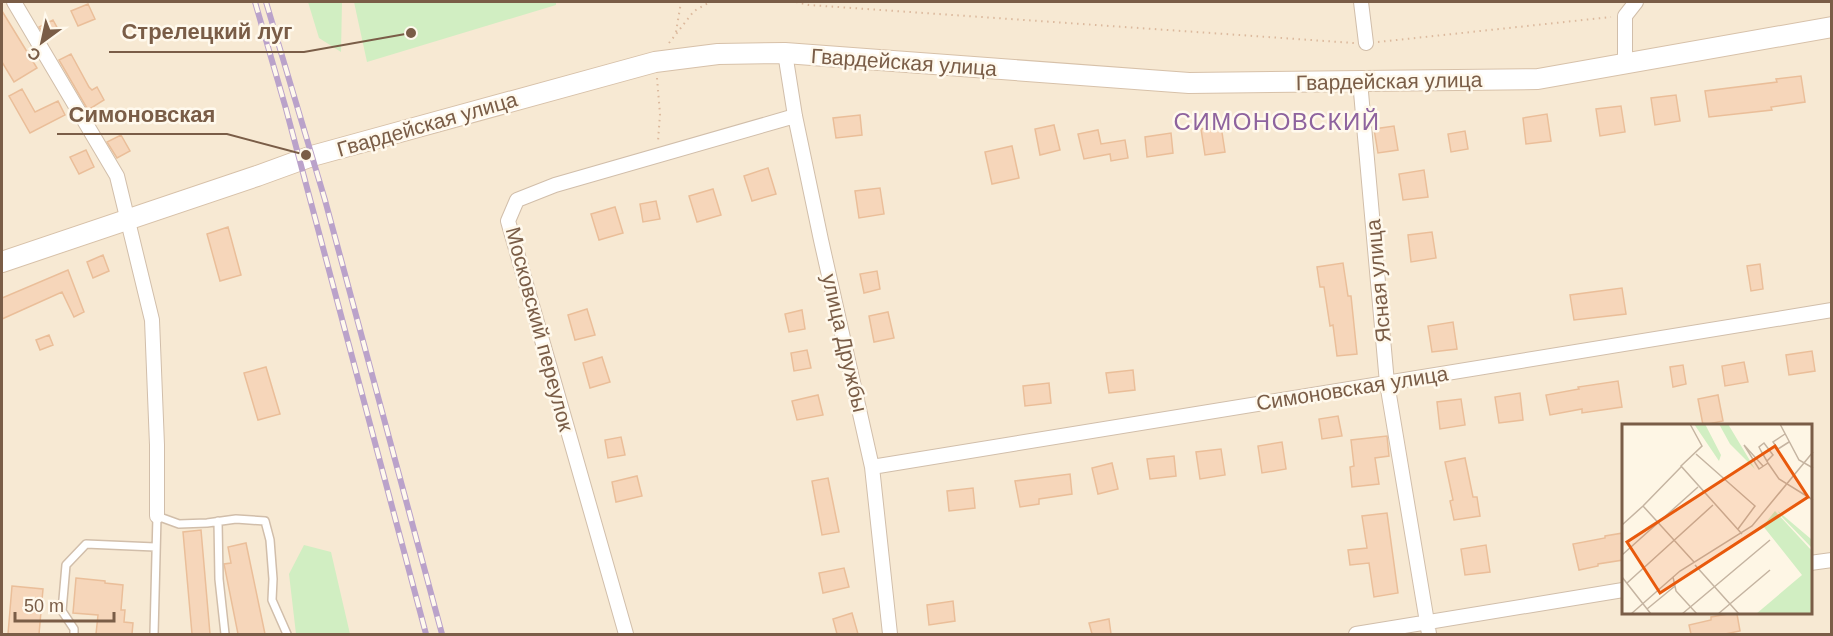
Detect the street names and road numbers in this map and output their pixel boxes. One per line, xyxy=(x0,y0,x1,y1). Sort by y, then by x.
street label: Гвардейская улица xyxy=(810,44,998,80)
street label: Гвардейская улица xyxy=(1296,68,1483,94)
street label: Гвардейская улица xyxy=(334,87,520,161)
street label: Ясная улица xyxy=(1361,218,1395,344)
street label: Московский переулок xyxy=(502,224,579,434)
street label: улица Дружбы xyxy=(818,272,872,414)
street label: Симоновская улица xyxy=(1254,361,1450,415)

